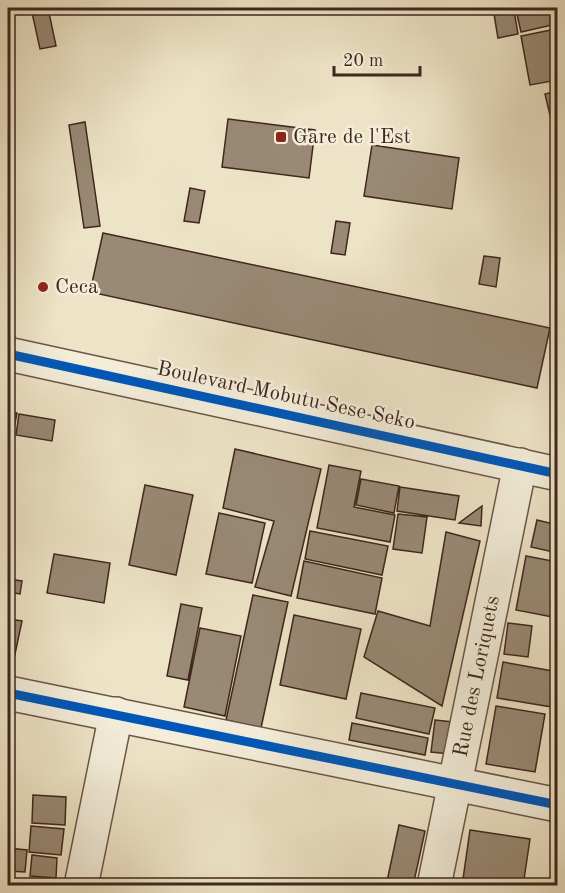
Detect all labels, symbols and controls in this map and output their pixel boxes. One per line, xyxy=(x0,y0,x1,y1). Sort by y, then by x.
scale bar xyxy=(334,39,420,77)
text: 20 m xyxy=(343,52,383,70)
place label: Gare de l'Est xyxy=(293,127,411,148)
marker: Gare de l'Est xyxy=(274,130,288,144)
place label: Ceca xyxy=(55,277,98,298)
marker: Ceca xyxy=(36,280,50,294)
street label: Boulevard Mobutu Sese Seko xyxy=(155,358,417,434)
street label: Rue des Loriquets xyxy=(450,594,504,759)

